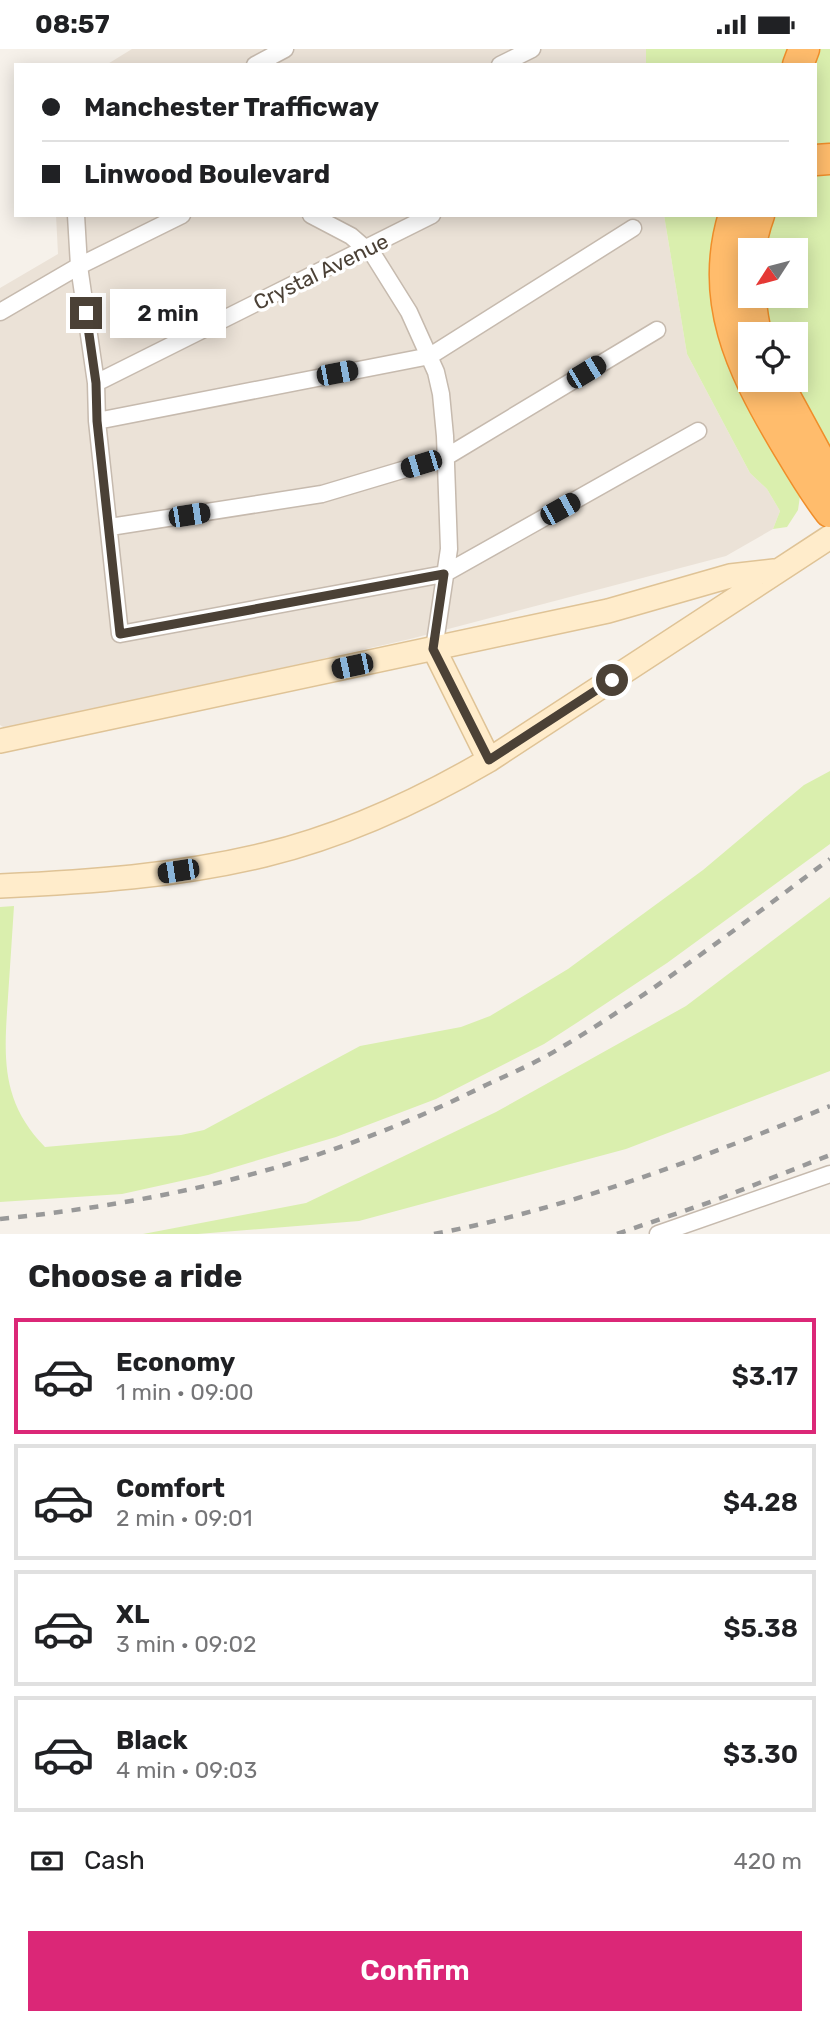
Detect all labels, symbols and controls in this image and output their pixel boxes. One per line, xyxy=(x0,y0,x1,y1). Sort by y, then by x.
text: 08:57 xyxy=(35,9,110,40)
text: Manchester Trafficway xyxy=(84,92,379,123)
text: Linwood Boulevard xyxy=(84,159,330,190)
street label: Crystal Avenue xyxy=(249,228,392,315)
north arrow xyxy=(738,238,808,308)
map controls xyxy=(738,238,808,392)
callout: 2 min xyxy=(110,289,226,337)
route end xyxy=(70,297,102,329)
text: 2 min xyxy=(137,299,199,327)
button: locate xyxy=(738,322,808,392)
car xyxy=(563,352,610,392)
car xyxy=(315,359,360,387)
car xyxy=(398,448,445,480)
car xyxy=(537,490,584,528)
car xyxy=(167,501,212,529)
car xyxy=(330,651,375,681)
route start xyxy=(596,664,628,696)
car xyxy=(156,857,201,885)
text: Choose a ride xyxy=(28,1257,242,1295)
icon: car xyxy=(32,1345,95,1408)
text: Economy xyxy=(116,1347,235,1378)
text: $3.17 xyxy=(732,1361,798,1392)
text: 1 min · 09:00 xyxy=(116,1378,254,1406)
icon: car xyxy=(32,1471,95,1534)
text: Comfort xyxy=(116,1473,225,1504)
text: $4.28 xyxy=(723,1487,798,1518)
text: 2 min · 09:01 xyxy=(116,1504,253,1532)
icon: car xyxy=(32,1597,95,1660)
text: XL xyxy=(116,1599,149,1630)
text: $5.38 xyxy=(723,1613,798,1644)
text: 3 min · 09:02 xyxy=(116,1630,257,1658)
icon: car xyxy=(32,1723,95,1786)
text: Black xyxy=(116,1725,188,1756)
text: $3.30 xyxy=(723,1739,798,1770)
text: 4 min · 09:03 xyxy=(116,1756,257,1784)
icon: cash xyxy=(28,1842,66,1880)
text: Cash xyxy=(84,1845,145,1876)
text: 420 m xyxy=(734,1847,802,1875)
button: Confirm xyxy=(28,1931,802,2011)

